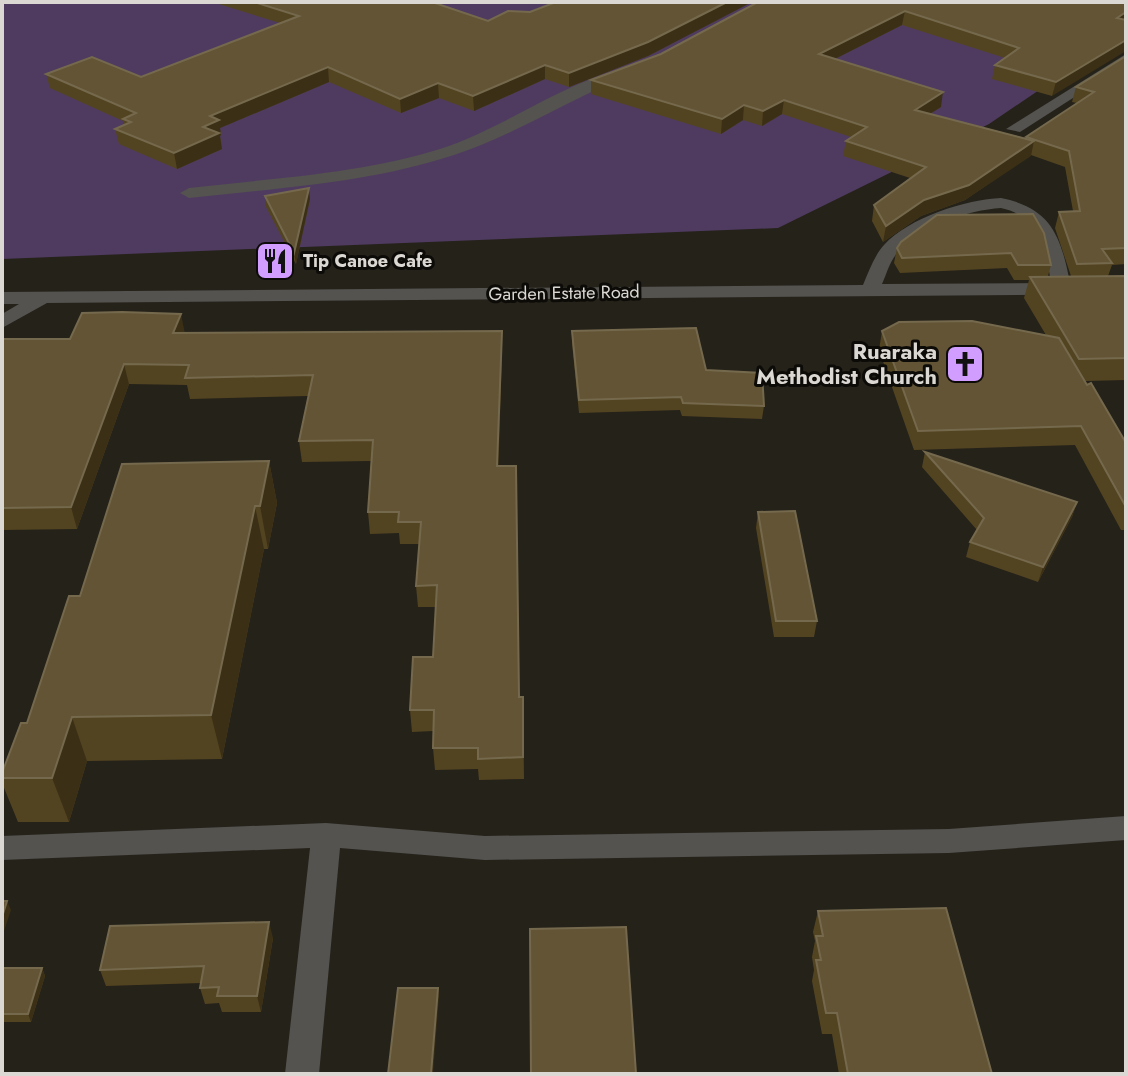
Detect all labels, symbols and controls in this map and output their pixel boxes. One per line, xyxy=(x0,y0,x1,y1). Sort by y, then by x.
restaurant icon: Tip Canoe Cafe xyxy=(254,240,296,282)
place label: Tip Canoe Cafe xyxy=(303,248,432,274)
street label: Garden Estate Road xyxy=(488,279,640,307)
place label: Ruaraka Methodist Church xyxy=(756,335,937,392)
church icon: Ruaraka Methodist Church xyxy=(944,343,986,385)

